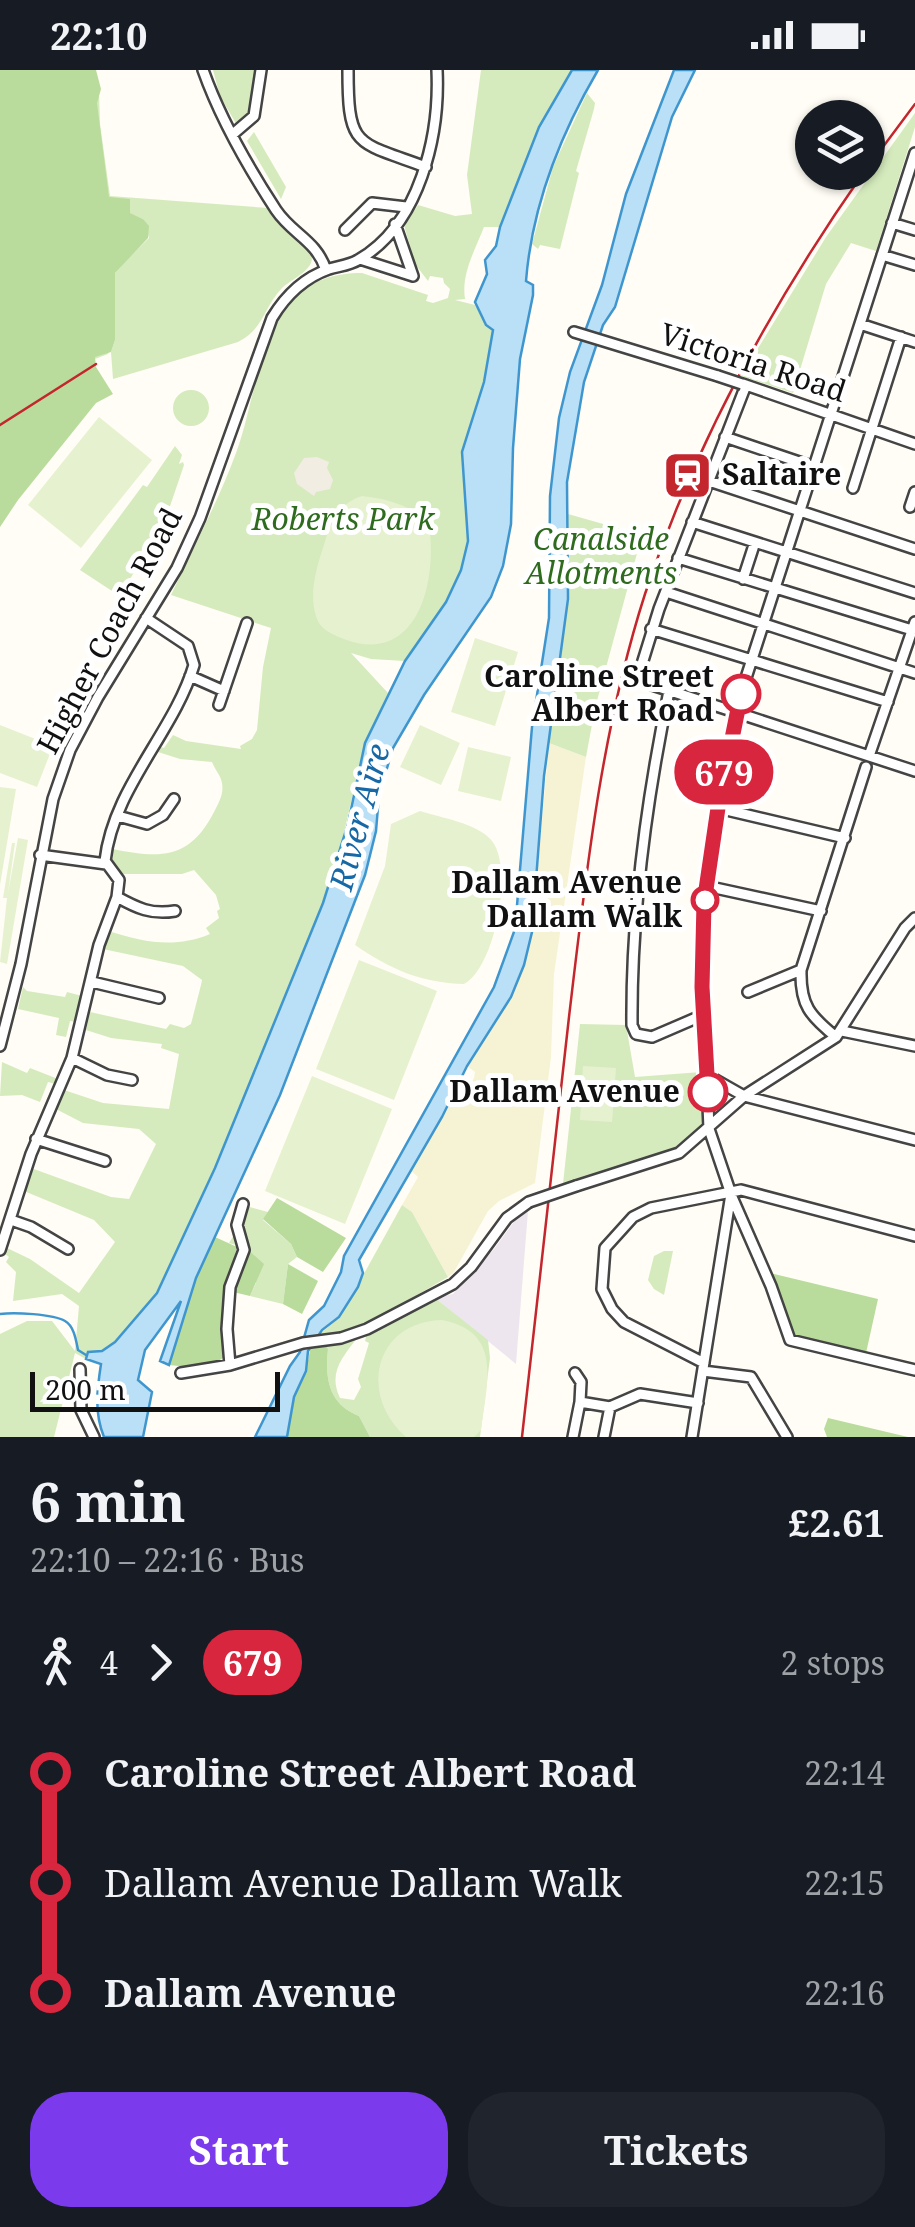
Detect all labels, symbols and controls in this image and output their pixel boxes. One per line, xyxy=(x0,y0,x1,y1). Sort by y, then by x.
text: 22:10 xyxy=(50,9,147,61)
map controls xyxy=(795,100,885,190)
button: layers xyxy=(795,100,885,190)
street label: Victoria Road xyxy=(655,312,852,411)
station icon: Saltaire xyxy=(661,449,713,501)
place label: Saltaire xyxy=(722,453,842,494)
park label: Roberts Park xyxy=(251,498,435,539)
street label: Higher Coach Road xyxy=(26,500,191,760)
park label: Canalside Allotments xyxy=(523,518,677,593)
place label: Caroline Street Albert Road xyxy=(484,655,714,730)
marker: Caroline Street Albert Road xyxy=(722,675,760,713)
water label: River Aire xyxy=(318,739,399,895)
line badge: 679 xyxy=(666,740,782,804)
text: 679 xyxy=(694,749,754,796)
place label: Dallam Avenue Dallam Walk xyxy=(451,861,683,936)
marker: Dallam Avenue Dallam Walk xyxy=(692,887,718,913)
place label: Dallam Avenue xyxy=(449,1070,680,1111)
marker: Dallam Avenue xyxy=(689,1073,727,1111)
scale bar xyxy=(30,1367,280,1412)
text: 200 m xyxy=(45,1370,126,1408)
text: 6 min xyxy=(30,1463,186,1538)
text: £2.61 xyxy=(788,1496,885,1548)
text: 22:10 – 22:16 · Bus xyxy=(30,1538,304,1581)
icon: walk xyxy=(30,1635,85,1690)
icon: forward xyxy=(133,1635,188,1690)
text: 679 xyxy=(223,1639,282,1686)
text: 4 xyxy=(100,1641,118,1684)
text: 2 stops xyxy=(781,1641,885,1684)
text: Caroline Street Albert Road xyxy=(104,1746,637,1798)
text: 22:14 xyxy=(804,1751,885,1794)
text: Dallam Avenue Dallam Walk xyxy=(104,1856,622,1908)
text: 22:15 xyxy=(804,1861,885,1904)
text: Dallam Avenue xyxy=(104,1966,396,2018)
text: 22:16 xyxy=(804,1971,885,2014)
button: Start xyxy=(30,2092,448,2207)
button: Tickets xyxy=(468,2092,885,2207)

